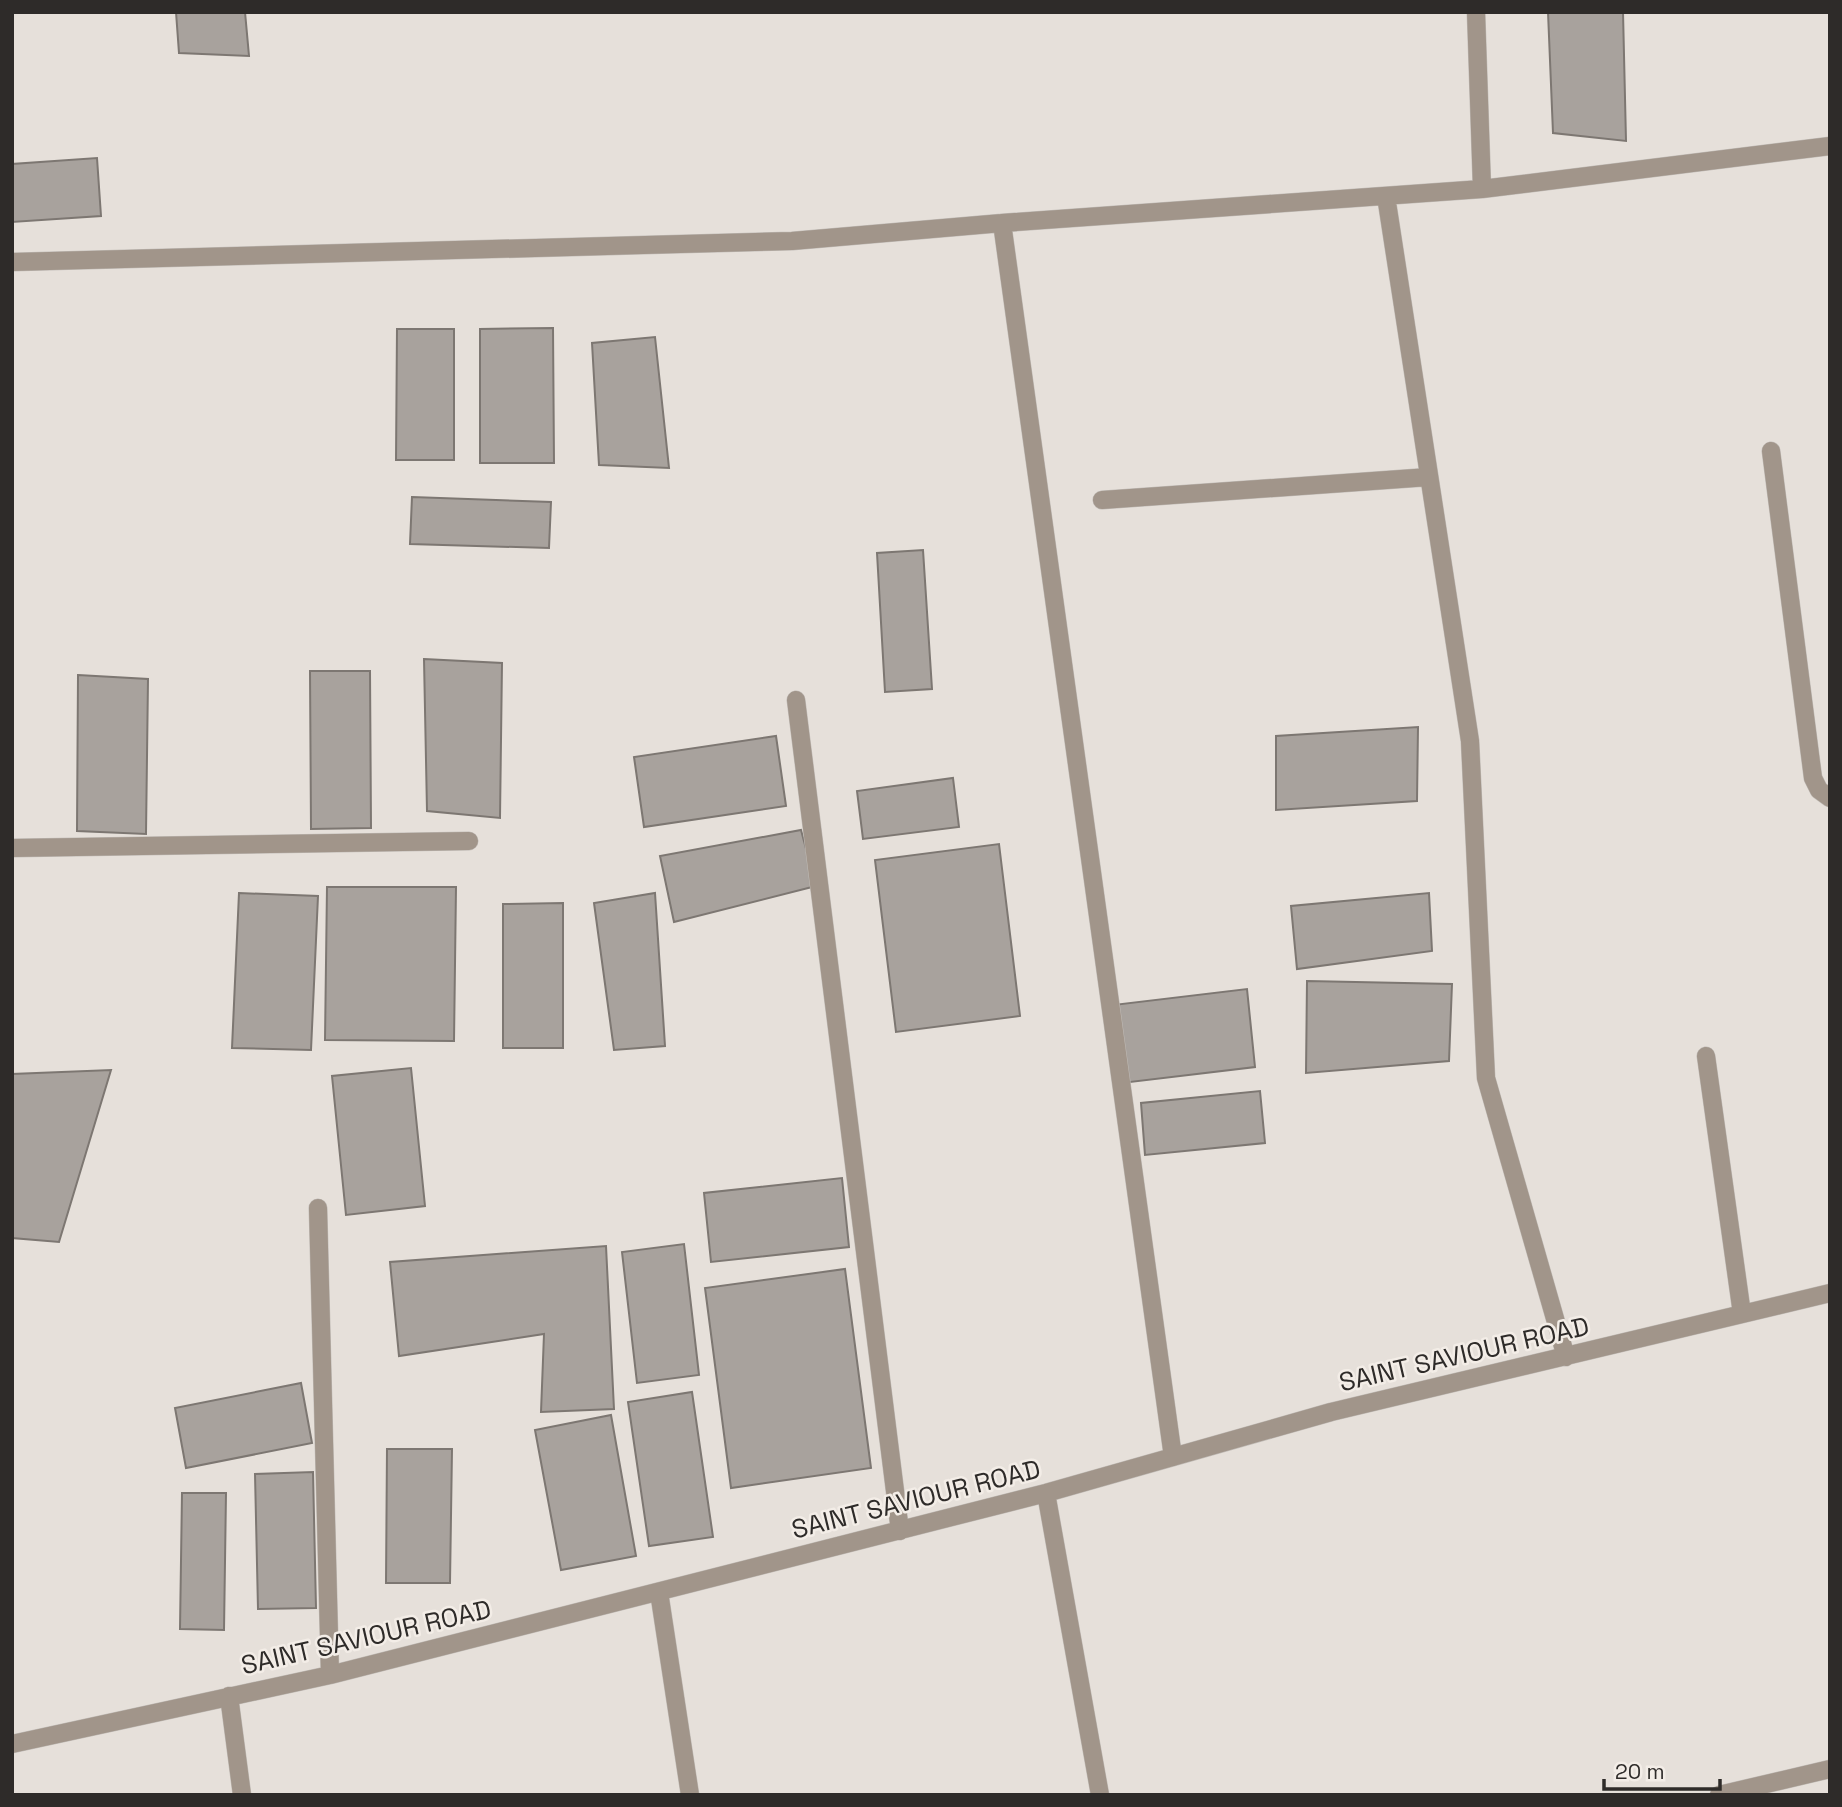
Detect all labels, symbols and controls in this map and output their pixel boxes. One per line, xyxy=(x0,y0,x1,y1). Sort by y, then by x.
street label: SAINT SAVIOUR ROAD xyxy=(1336,1309,1592,1399)
street label: SAINT SAVIOUR ROAD xyxy=(788,1452,1044,1546)
street label: SAINT SAVIOUR ROAD xyxy=(238,1592,494,1682)
scale bar xyxy=(1604,1748,1720,1792)
text: 20 m xyxy=(1615,1758,1665,1785)

